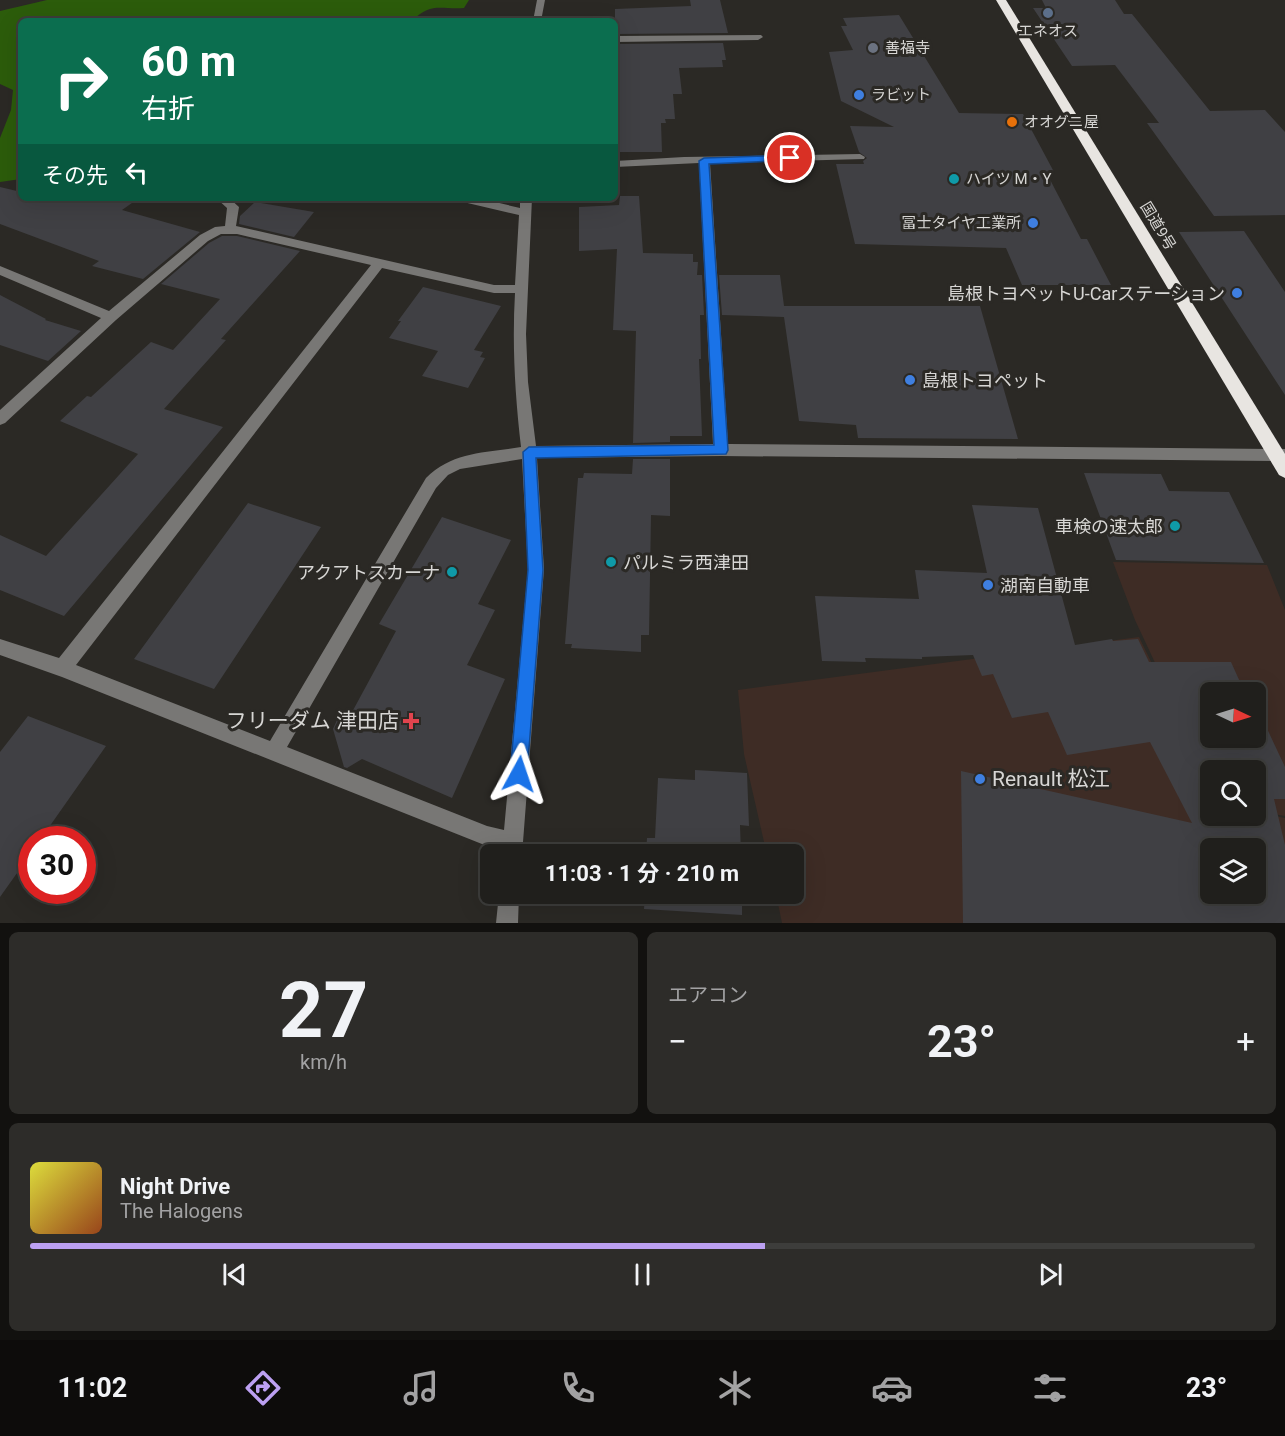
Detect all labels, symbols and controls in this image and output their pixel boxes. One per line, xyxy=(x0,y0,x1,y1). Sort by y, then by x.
marker: エネオス xyxy=(1041,6,1055,20)
place label: エネオス xyxy=(1018,22,1078,40)
text: 60 m xyxy=(141,37,236,86)
place label: 善福寺 xyxy=(885,39,930,57)
marker: 善福寺 xyxy=(866,41,880,55)
icon: right xyxy=(42,42,120,120)
place label: ラビット xyxy=(871,86,931,104)
marker: ラビット xyxy=(852,88,866,102)
text: 右折 xyxy=(141,93,195,125)
place label: オオグニ屋 xyxy=(1024,113,1099,131)
marker: オオグニ屋 xyxy=(1005,115,1019,129)
pin xyxy=(764,132,815,183)
icon: arrive xyxy=(773,141,806,174)
icon: left xyxy=(120,156,153,189)
text: その先 xyxy=(42,163,108,188)
place label: ハイツ M・Y xyxy=(966,170,1052,188)
marker: ハイツ M・Y xyxy=(947,172,961,186)
street label: 国道9号 xyxy=(1137,198,1179,254)
place label: 冨士タイヤ工業所 xyxy=(901,214,1021,232)
marker: 冨士タイヤ工業所 xyxy=(1026,216,1040,230)
place label: 島根トヨペットU-Carステーション xyxy=(947,283,1225,304)
marker: 島根トヨペットU-Carステーション xyxy=(1230,286,1244,300)
place label: 島根トヨペット xyxy=(922,370,1048,391)
marker: 島根トヨペット xyxy=(903,373,917,387)
place label: 車検の速太郎 xyxy=(1055,516,1163,537)
marker: 車検の速太郎 xyxy=(1168,519,1182,533)
place label: パルミラ西津田 xyxy=(623,552,749,573)
marker: パルミラ西津田 xyxy=(604,555,618,569)
place label: アクアトスカーナ xyxy=(297,562,440,583)
marker: アクアトスカーナ xyxy=(445,565,459,579)
place label: 湖南自動車 xyxy=(1000,575,1090,596)
marker: 湖南自動車 xyxy=(981,578,995,592)
north arrow xyxy=(1200,682,1266,748)
map controls xyxy=(1200,682,1266,904)
place label: フリーダム 津田店 xyxy=(226,709,399,733)
marker: フリーダム 津田店 xyxy=(404,714,418,728)
position arrow xyxy=(487,742,551,806)
button: search xyxy=(1200,760,1266,826)
place label: Renault 松江 xyxy=(992,767,1110,791)
marker: Renault 松江 xyxy=(973,772,987,786)
speed limit sign: 30 xyxy=(18,826,96,904)
button: layers xyxy=(1200,838,1266,904)
text: 11:03 · 1 分 · 210 m xyxy=(545,861,739,886)
text: 27 xyxy=(279,965,368,1056)
text: エアコン xyxy=(668,983,748,1007)
text: 23° xyxy=(927,1015,996,1068)
text: − xyxy=(668,1022,687,1061)
text: + xyxy=(1236,1022,1255,1061)
text: km/h xyxy=(300,1050,347,1074)
text: Night Drive xyxy=(120,1174,230,1199)
text: The Halogens xyxy=(120,1199,243,1223)
icon: previous xyxy=(218,1258,251,1291)
icon: pause xyxy=(626,1258,659,1291)
icon: next xyxy=(1034,1258,1067,1291)
icon: directions xyxy=(242,1367,284,1409)
icon: music xyxy=(400,1367,442,1409)
icon: phone xyxy=(557,1367,599,1409)
icon: climate xyxy=(714,1367,756,1409)
icon: car xyxy=(871,1367,913,1409)
icon: filters xyxy=(1029,1367,1071,1409)
text: 11:02 xyxy=(58,1372,127,1404)
text: 23° xyxy=(1186,1372,1227,1404)

